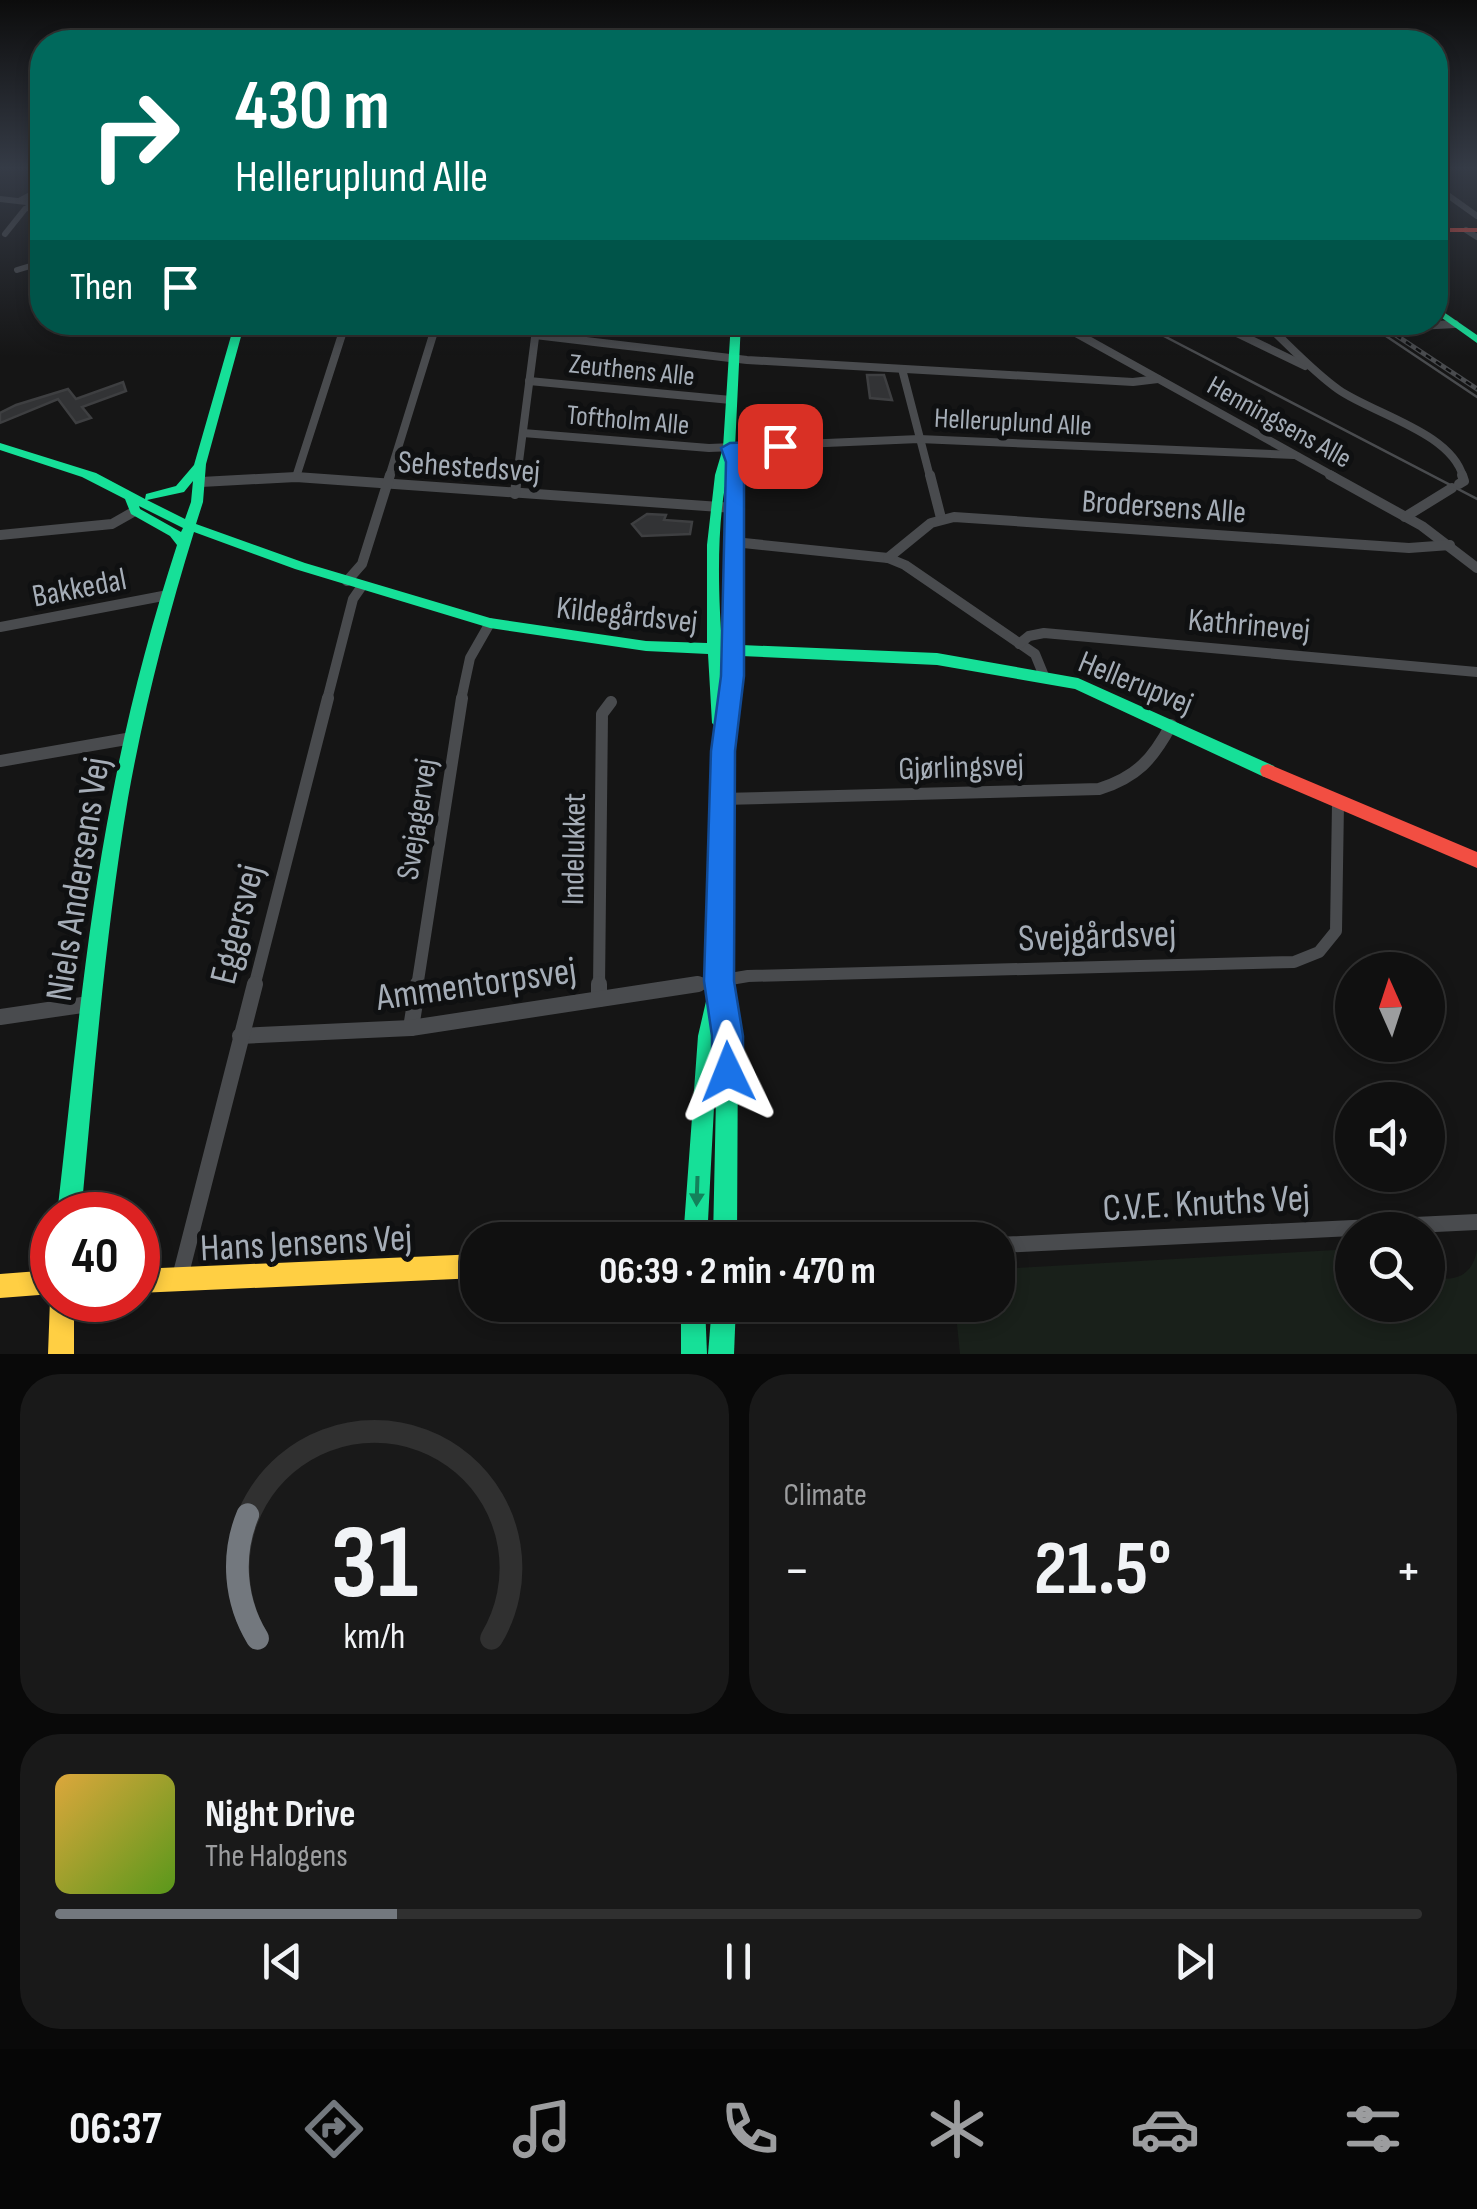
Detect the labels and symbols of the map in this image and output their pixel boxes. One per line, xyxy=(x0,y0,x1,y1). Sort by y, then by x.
street label: Zeuthens Alle xyxy=(567,347,696,394)
street label: Henningsens Alle xyxy=(1201,369,1357,475)
street label: Toftholm Alle xyxy=(565,399,691,442)
street label: Helleruplund Alle xyxy=(933,402,1092,443)
pin xyxy=(738,404,823,489)
street label: Sehestedsvej xyxy=(396,443,541,492)
street label: Brodersens Alle xyxy=(1080,482,1247,533)
street label: Bakkedal xyxy=(29,560,130,617)
street label: Kildegårdsvej xyxy=(554,589,699,642)
street label: Kathrinevej xyxy=(1186,601,1311,650)
street label: Hellerupvej xyxy=(1072,643,1198,724)
street label: Gjørlingsvej xyxy=(898,746,1024,789)
street label: Niels Andersens Vej xyxy=(37,754,120,1004)
street label: Svejagervej xyxy=(389,756,446,883)
street label: Indelukket xyxy=(554,793,595,905)
street label: Eggersvej xyxy=(201,860,274,989)
street label: Svejgårdsvej xyxy=(1017,911,1177,962)
street label: Ammentorpsvej xyxy=(372,948,579,1021)
north arrow xyxy=(1335,952,1445,1062)
position arrow xyxy=(676,1020,780,1124)
one-way arrow xyxy=(689,1175,705,1207)
street label: C.V.E. Knuths Vej xyxy=(1101,1176,1311,1231)
speed limit sign: 40 xyxy=(30,1192,160,1322)
street label: Hans Jensens Vej xyxy=(199,1215,413,1272)

